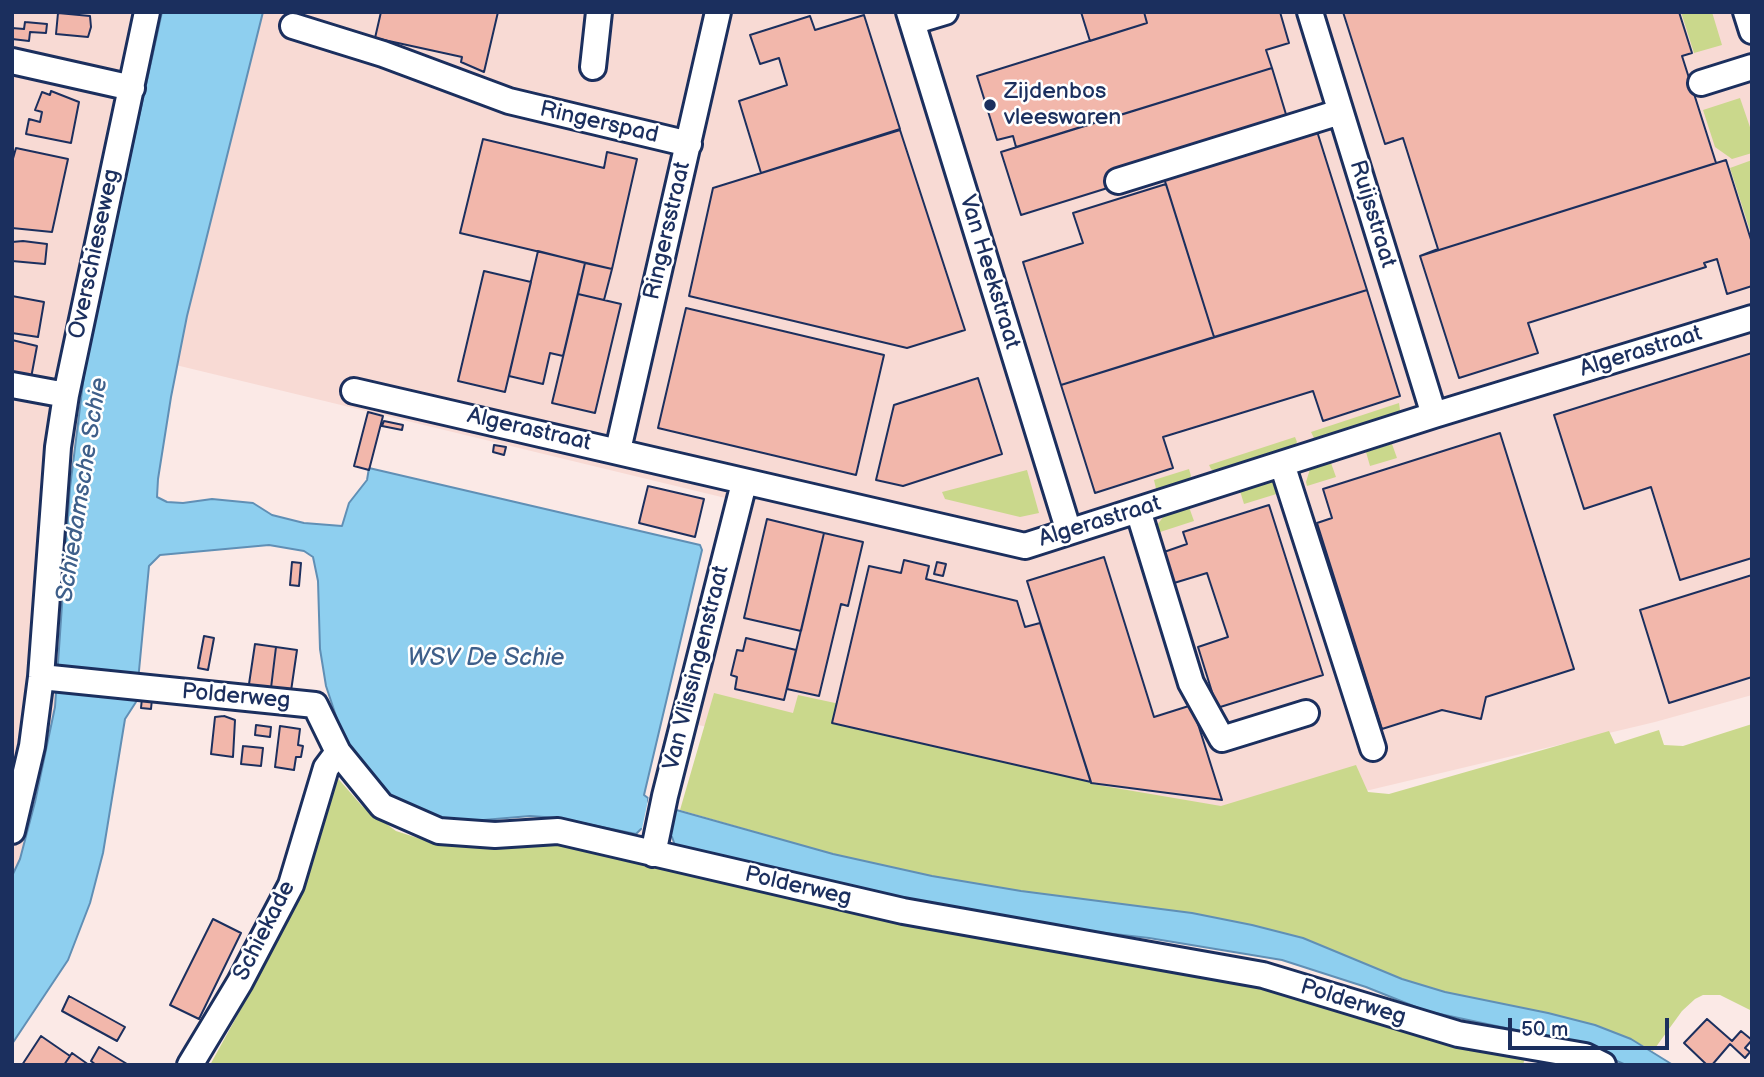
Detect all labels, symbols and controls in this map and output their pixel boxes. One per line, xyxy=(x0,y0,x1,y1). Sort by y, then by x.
place label: Zijdenbos vleeswaren xyxy=(1004,78,1121,132)
street label: Ringerspad xyxy=(537,96,661,150)
marker: Zijdenbos vleeswaren xyxy=(982,97,998,113)
street label: Ruijsstraat xyxy=(1343,157,1401,271)
street label: Ringersstraat xyxy=(639,159,697,303)
street label: Overschieseweg xyxy=(64,167,126,341)
street label: Van Heekstraat xyxy=(953,192,1025,352)
street label: Algerastraat xyxy=(1577,320,1705,384)
water label: Schiedamsche Schie xyxy=(51,376,115,604)
street label: Algerastraat xyxy=(464,402,594,458)
street label: Algerastraat xyxy=(1036,490,1164,554)
street label: Van Vlissingenstraat xyxy=(658,563,736,773)
water label: WSV De Schie xyxy=(408,645,564,673)
street label: Polderweg xyxy=(181,679,291,715)
street label: Polderweg xyxy=(742,861,854,913)
street label: Schiekade xyxy=(228,876,302,986)
street label: Polderweg xyxy=(1297,974,1409,1032)
scale bar xyxy=(1512,1004,1673,1048)
text: 50 m xyxy=(1521,1017,1568,1042)

